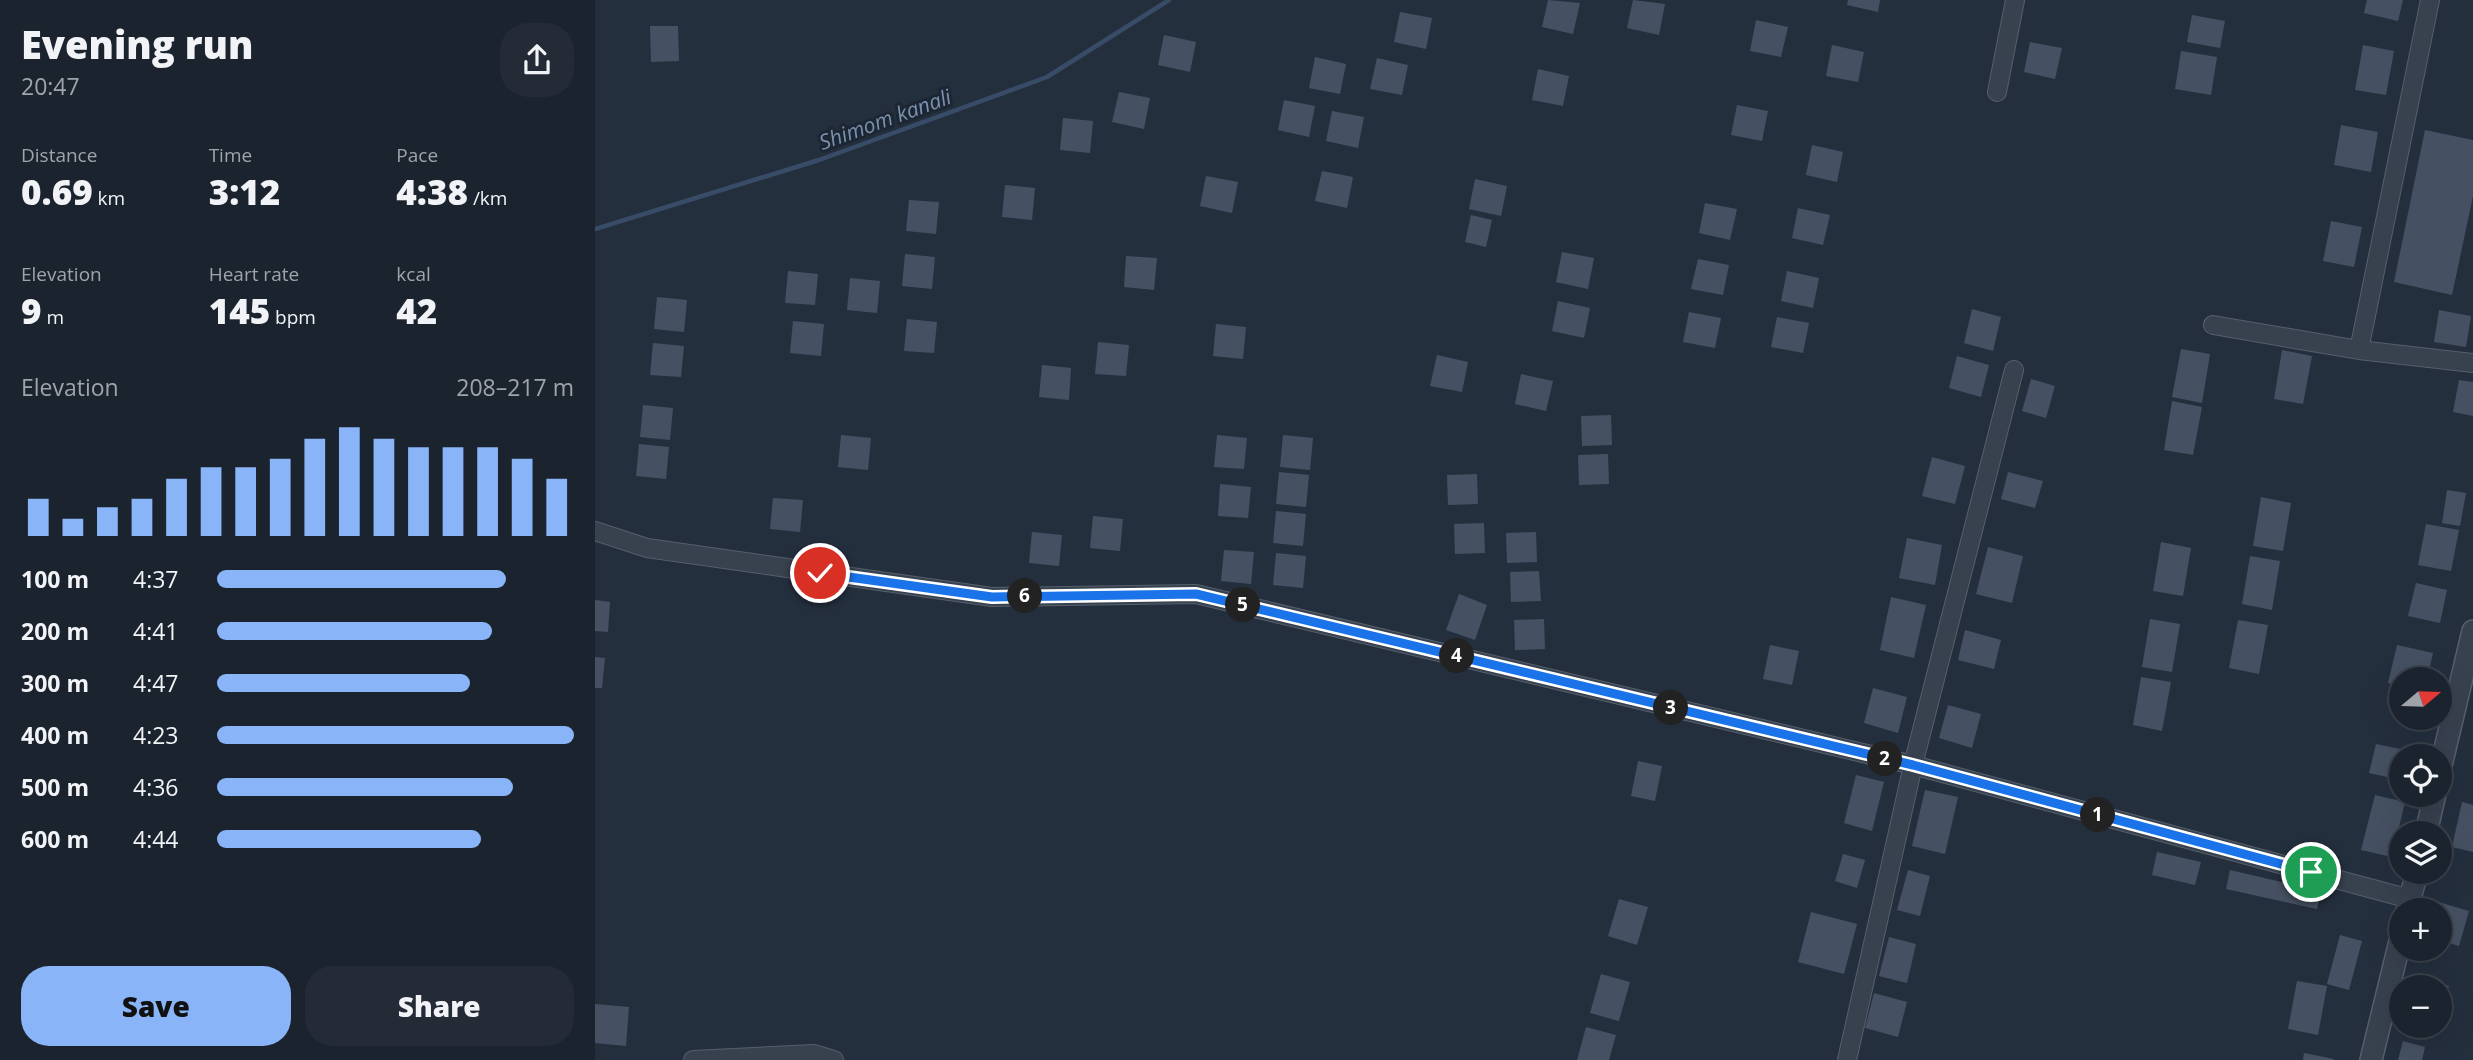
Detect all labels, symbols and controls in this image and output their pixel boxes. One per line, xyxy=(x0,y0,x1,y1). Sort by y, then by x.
text: Evening run xyxy=(21,18,253,70)
button: share xyxy=(500,23,574,97)
text: 20:47 xyxy=(21,70,80,102)
water label: Shimom kanali xyxy=(815,82,956,156)
text: Distance xyxy=(21,142,97,168)
text: Time xyxy=(209,142,252,168)
text: Pace xyxy=(396,142,438,168)
text: 0.69 xyxy=(21,168,93,215)
text: 3:12 xyxy=(209,168,280,215)
text: 4:38 xyxy=(396,168,468,215)
text: km xyxy=(93,185,125,211)
text: /km xyxy=(468,185,507,211)
text: Elevation xyxy=(21,261,102,287)
text: Heart rate xyxy=(209,261,299,287)
text: kcal xyxy=(396,261,431,287)
text: 9 xyxy=(21,287,42,334)
text: 145 xyxy=(209,287,270,334)
text: 42 xyxy=(396,287,437,334)
text: m xyxy=(42,304,64,330)
text: bpm xyxy=(270,304,316,330)
text: Elevation xyxy=(21,371,119,403)
text: 208–217 m xyxy=(456,371,574,403)
pin xyxy=(790,543,850,603)
icon: check xyxy=(801,554,839,592)
text: 100 m xyxy=(21,563,89,595)
text: 4:37 xyxy=(133,563,179,595)
pin: 6 xyxy=(1007,578,1043,614)
text: 6 xyxy=(1019,582,1030,608)
pin: 5 xyxy=(1225,588,1261,622)
text: 5 xyxy=(1237,591,1248,617)
text: 200 m xyxy=(21,615,89,647)
text: 4:41 xyxy=(133,615,179,647)
pin: 4 xyxy=(1439,638,1475,674)
text: 4 xyxy=(1451,642,1462,668)
text: 300 m xyxy=(21,667,89,699)
text: 4:47 xyxy=(133,667,179,699)
north arrow xyxy=(2389,667,2452,730)
map controls xyxy=(2389,667,2452,1038)
pin: 3 xyxy=(1653,690,1689,726)
text: 3 xyxy=(1665,694,1676,720)
text: 400 m xyxy=(21,719,89,751)
text: 4:23 xyxy=(133,719,179,751)
pin: 2 xyxy=(1867,742,1903,776)
button: locate xyxy=(2389,744,2452,807)
text: 2 xyxy=(1879,745,1890,771)
text: 500 m xyxy=(21,771,89,803)
text: 4:36 xyxy=(133,771,179,803)
pin: 1 xyxy=(2081,798,2115,832)
text: 1 xyxy=(2092,801,2103,827)
button: layers xyxy=(2389,821,2452,884)
text: 600 m xyxy=(21,823,89,855)
text: 4:44 xyxy=(133,823,179,855)
pin xyxy=(2281,842,2341,902)
icon: arrive xyxy=(2292,853,2330,891)
button: + xyxy=(2389,898,2452,961)
button: Save xyxy=(21,966,291,1046)
button: Share xyxy=(305,966,574,1046)
button: − xyxy=(2389,975,2452,1038)

